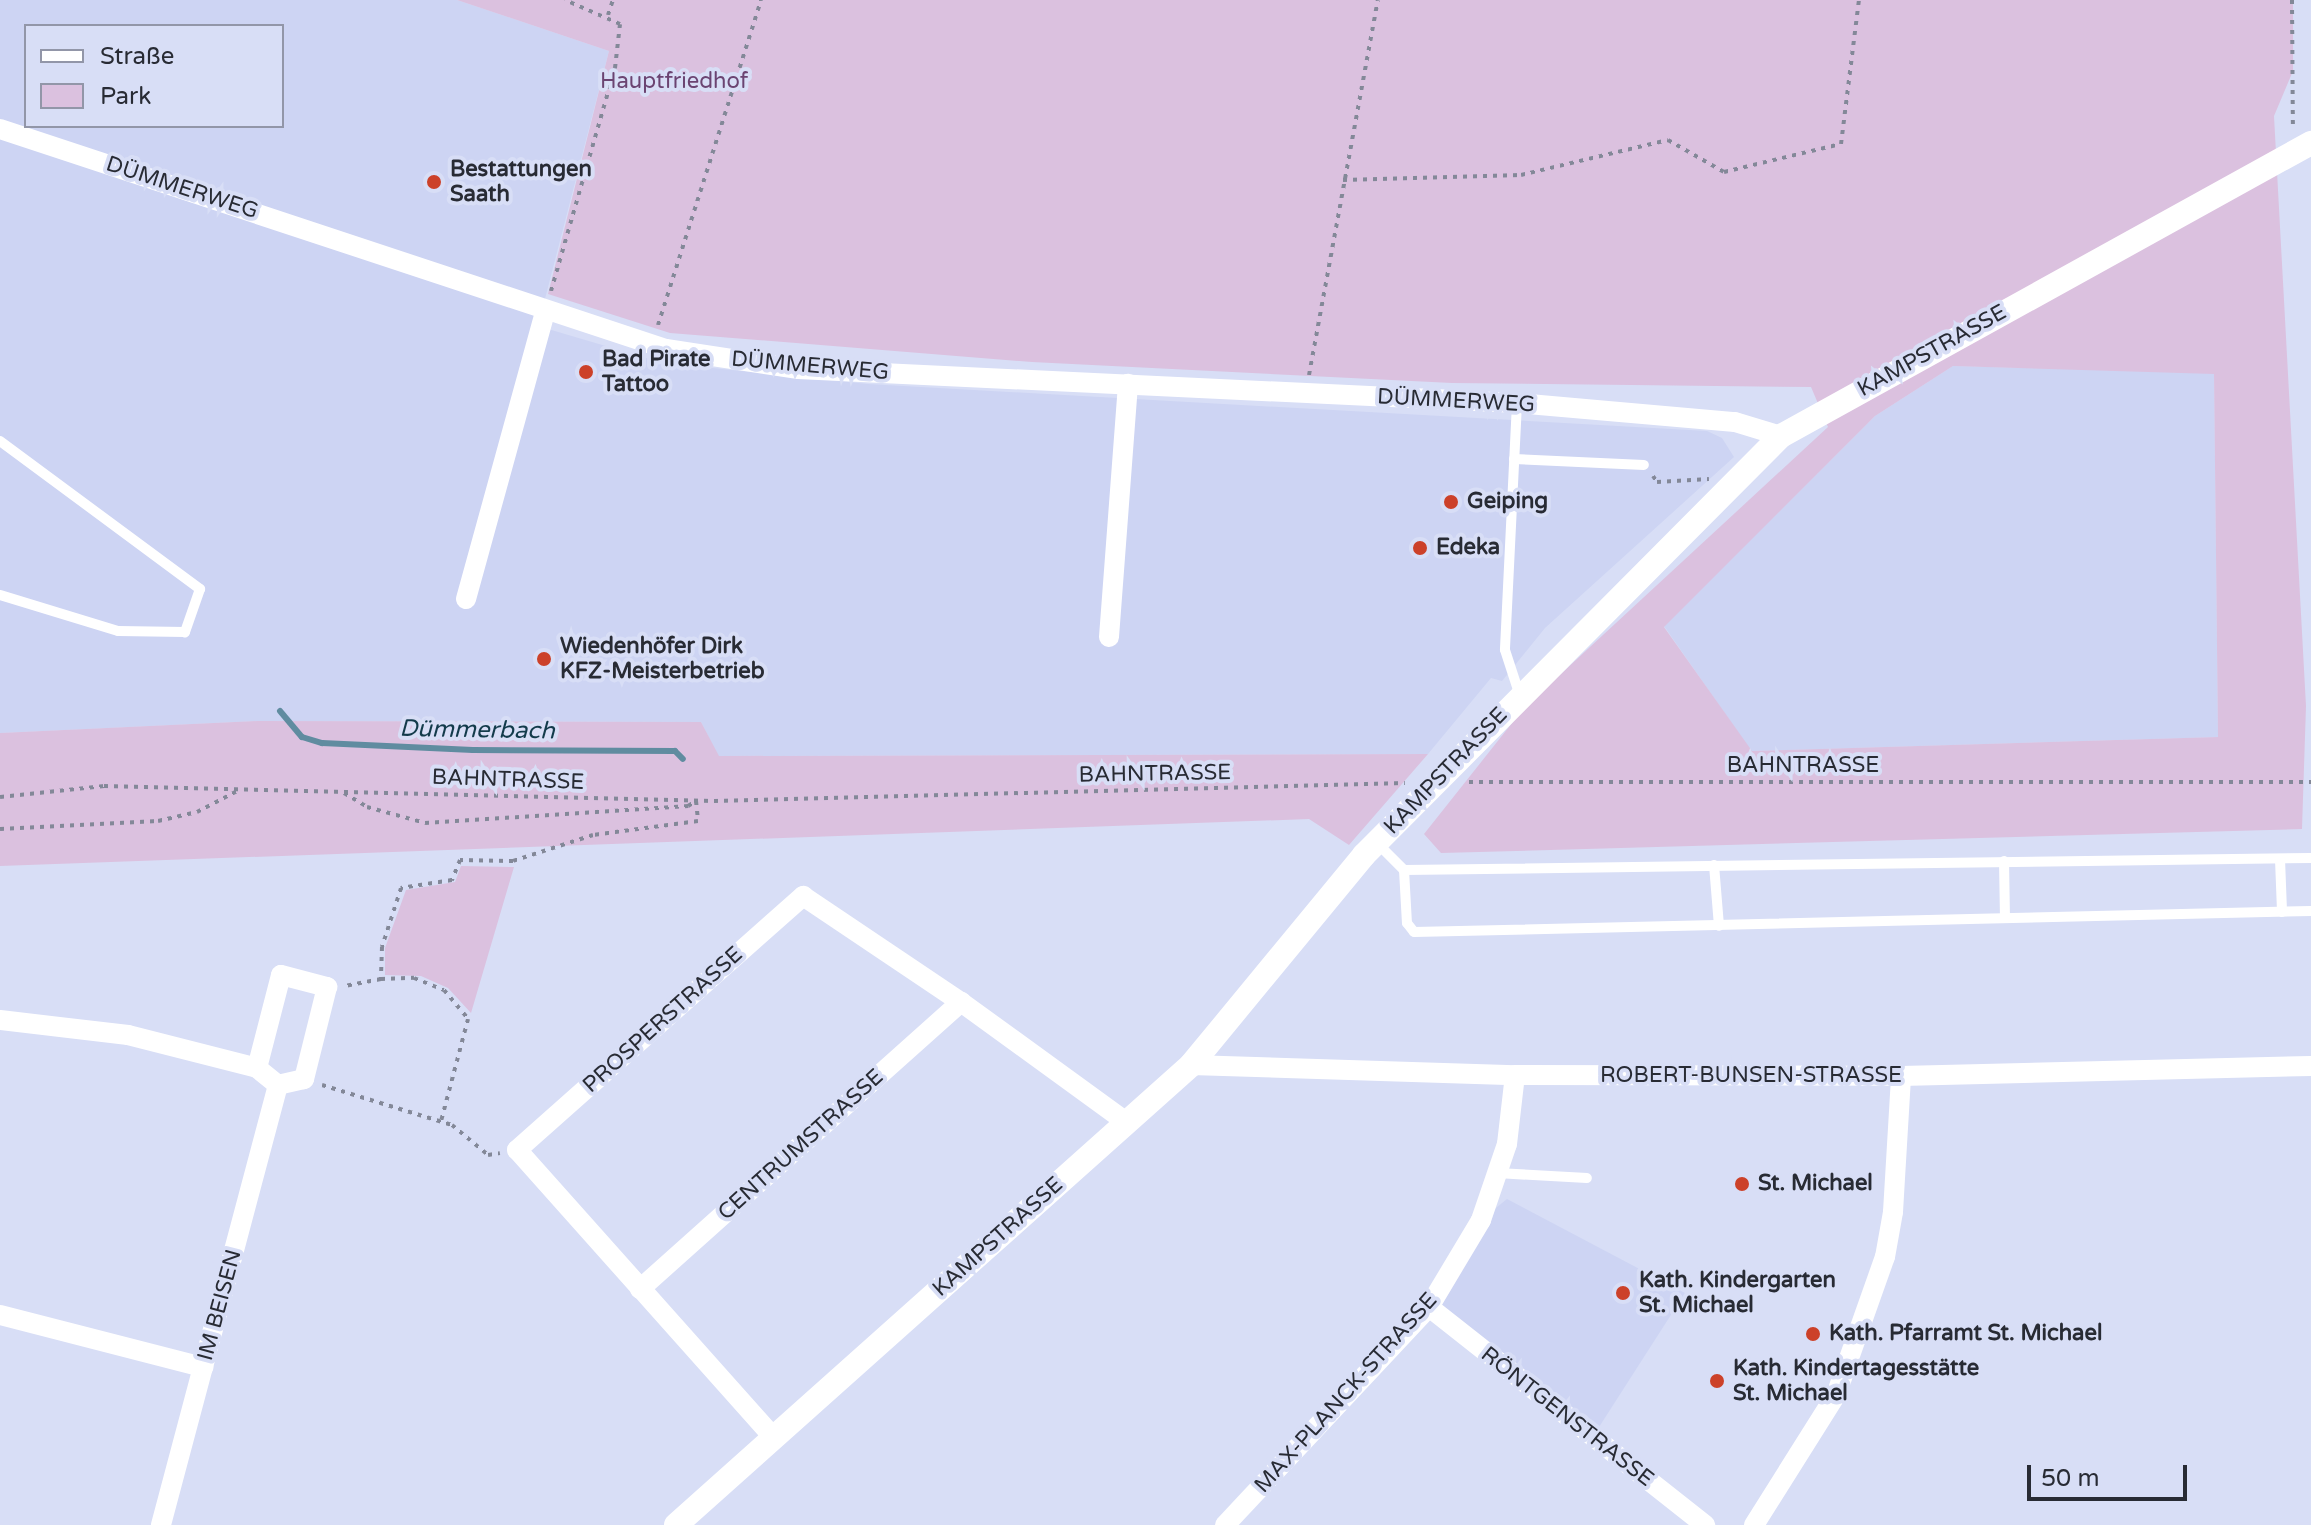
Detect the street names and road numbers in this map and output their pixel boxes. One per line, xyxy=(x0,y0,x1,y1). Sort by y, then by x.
street label: DÜMMERWEG xyxy=(103,151,261,225)
street label: KAMPSTRASSE xyxy=(1853,299,2011,403)
street label: DÜMMERWEG xyxy=(730,346,890,386)
street label: DÜMMERWEG xyxy=(1376,384,1536,418)
street label: KAMPSTRASSE xyxy=(1379,702,1513,840)
street label: BAHNTRASSE xyxy=(1727,753,1879,779)
street label: BAHNTRASSE xyxy=(1079,759,1231,789)
street label: BAHNTRASSE xyxy=(431,764,585,796)
street label: PROSPERSTRASSE xyxy=(578,941,748,1099)
street label: ROBERT-BUNSEN-STRASSE xyxy=(1600,1063,1902,1089)
street label: CENTRUMSTRASSE xyxy=(713,1064,889,1226)
street label: KAMPSTRASSE xyxy=(927,1172,1069,1302)
street label: IM BEISEN xyxy=(192,1247,248,1363)
street label: MAX-PLANCK-STRASSE xyxy=(1249,1287,1443,1499)
street label: RÖNTGENSTRASSE xyxy=(1475,1341,1659,1493)

